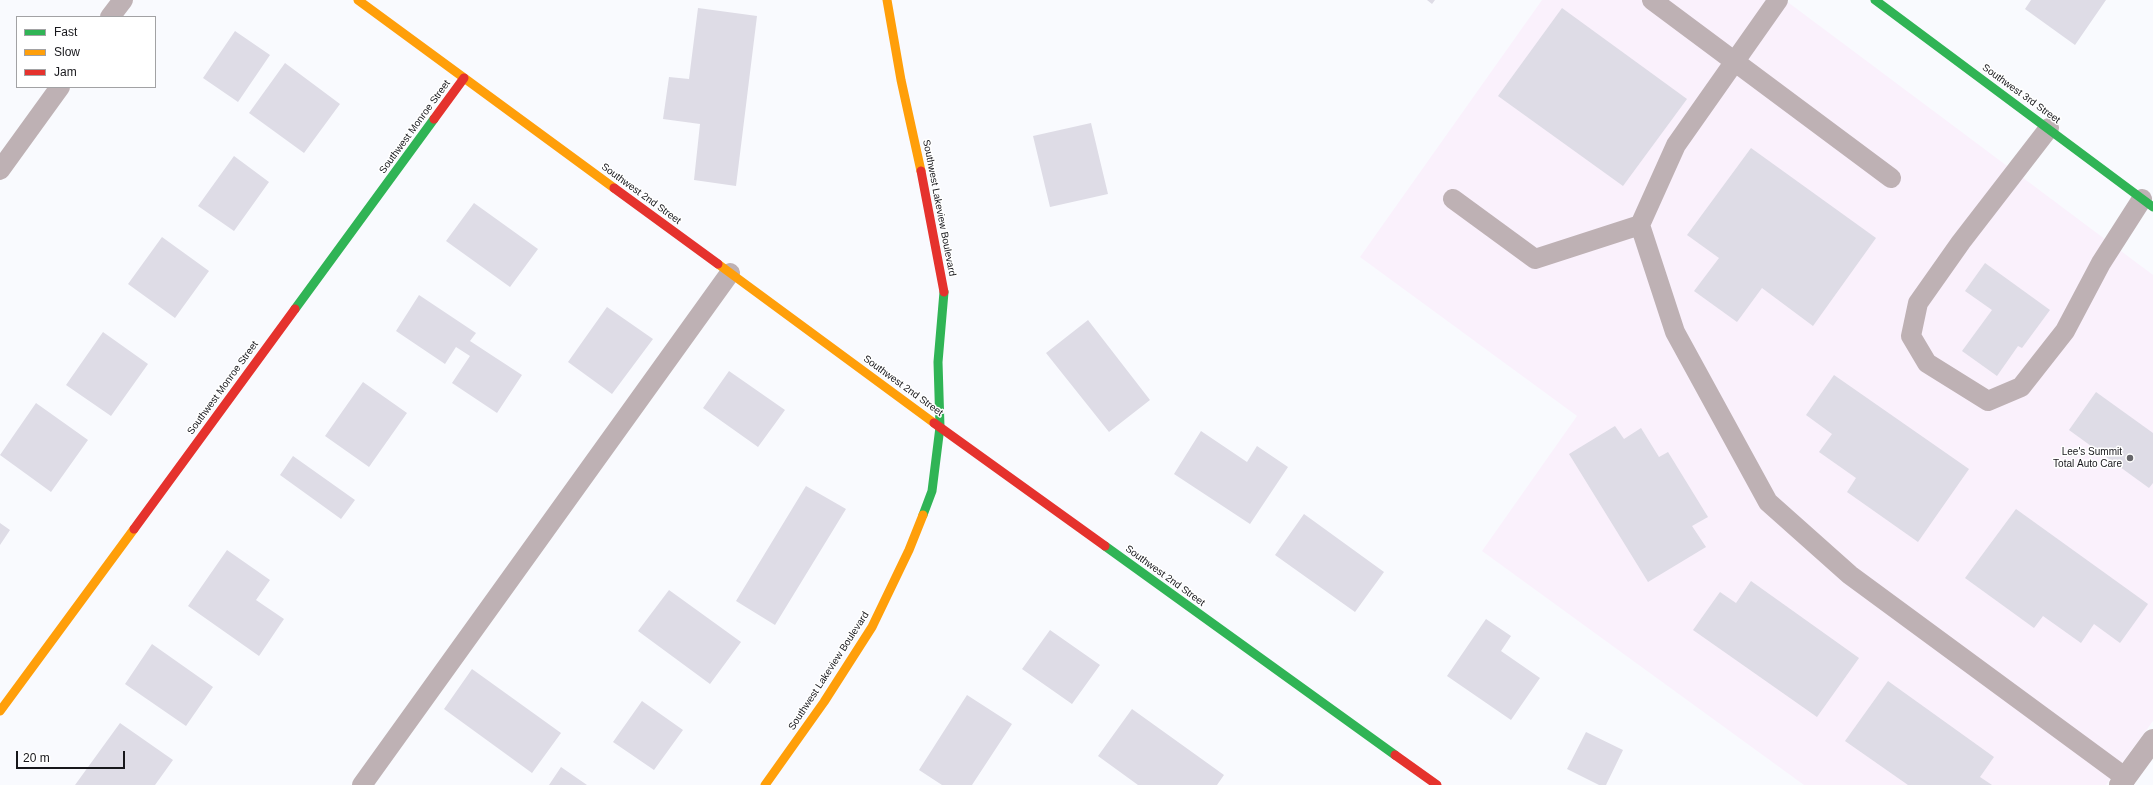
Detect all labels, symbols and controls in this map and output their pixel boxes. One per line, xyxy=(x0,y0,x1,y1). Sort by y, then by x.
legend xyxy=(16,16,156,88)
text: Fast xyxy=(54,25,77,39)
text: Slow xyxy=(54,45,80,59)
street label: Southwest 3rd Street xyxy=(1980,62,2062,126)
text: Jam xyxy=(54,65,77,79)
street label: Southwest Monroe Street xyxy=(377,78,453,176)
street label: Southwest Lakeview Boulevard xyxy=(920,139,958,277)
street label: Southwest 2nd Street xyxy=(599,161,683,227)
street label: Southwest Monroe Street xyxy=(185,339,261,437)
street label: Southwest 2nd Street xyxy=(861,353,945,419)
place label: Lee's Summit Total Auto Care xyxy=(2053,446,2122,470)
marker: Lee's Summit Total Auto Care xyxy=(2125,453,2135,463)
street label: Southwest 2nd Street xyxy=(1123,543,1207,609)
street label: Southwest Lakeview Boulevard xyxy=(786,609,872,733)
scale bar xyxy=(18,743,127,769)
text: 20 m xyxy=(23,751,50,765)

